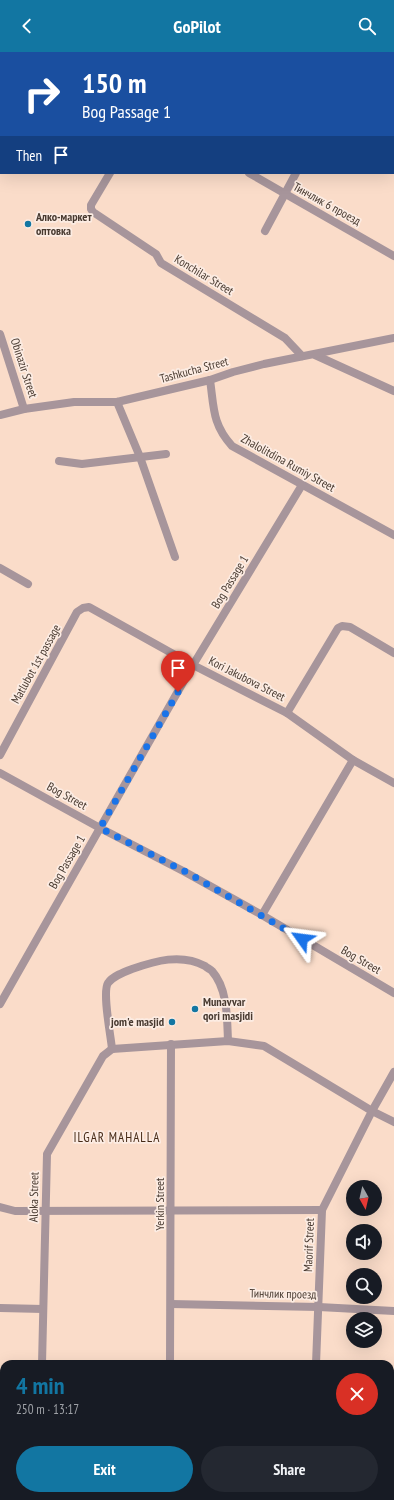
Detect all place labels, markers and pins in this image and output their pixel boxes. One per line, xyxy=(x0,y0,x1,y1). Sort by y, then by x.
place label: Алко-маркет оптовка xyxy=(35,209,92,238)
marker: Алко-маркет оптовка xyxy=(23,219,33,229)
pin xyxy=(161,651,195,692)
place label: Munavvar qori masjidi xyxy=(203,994,253,1023)
marker: Munavvar qori masjidi xyxy=(190,1004,200,1014)
place label: jom'e masjid xyxy=(110,1014,164,1029)
marker: jom'e masjid xyxy=(167,1017,177,1027)

